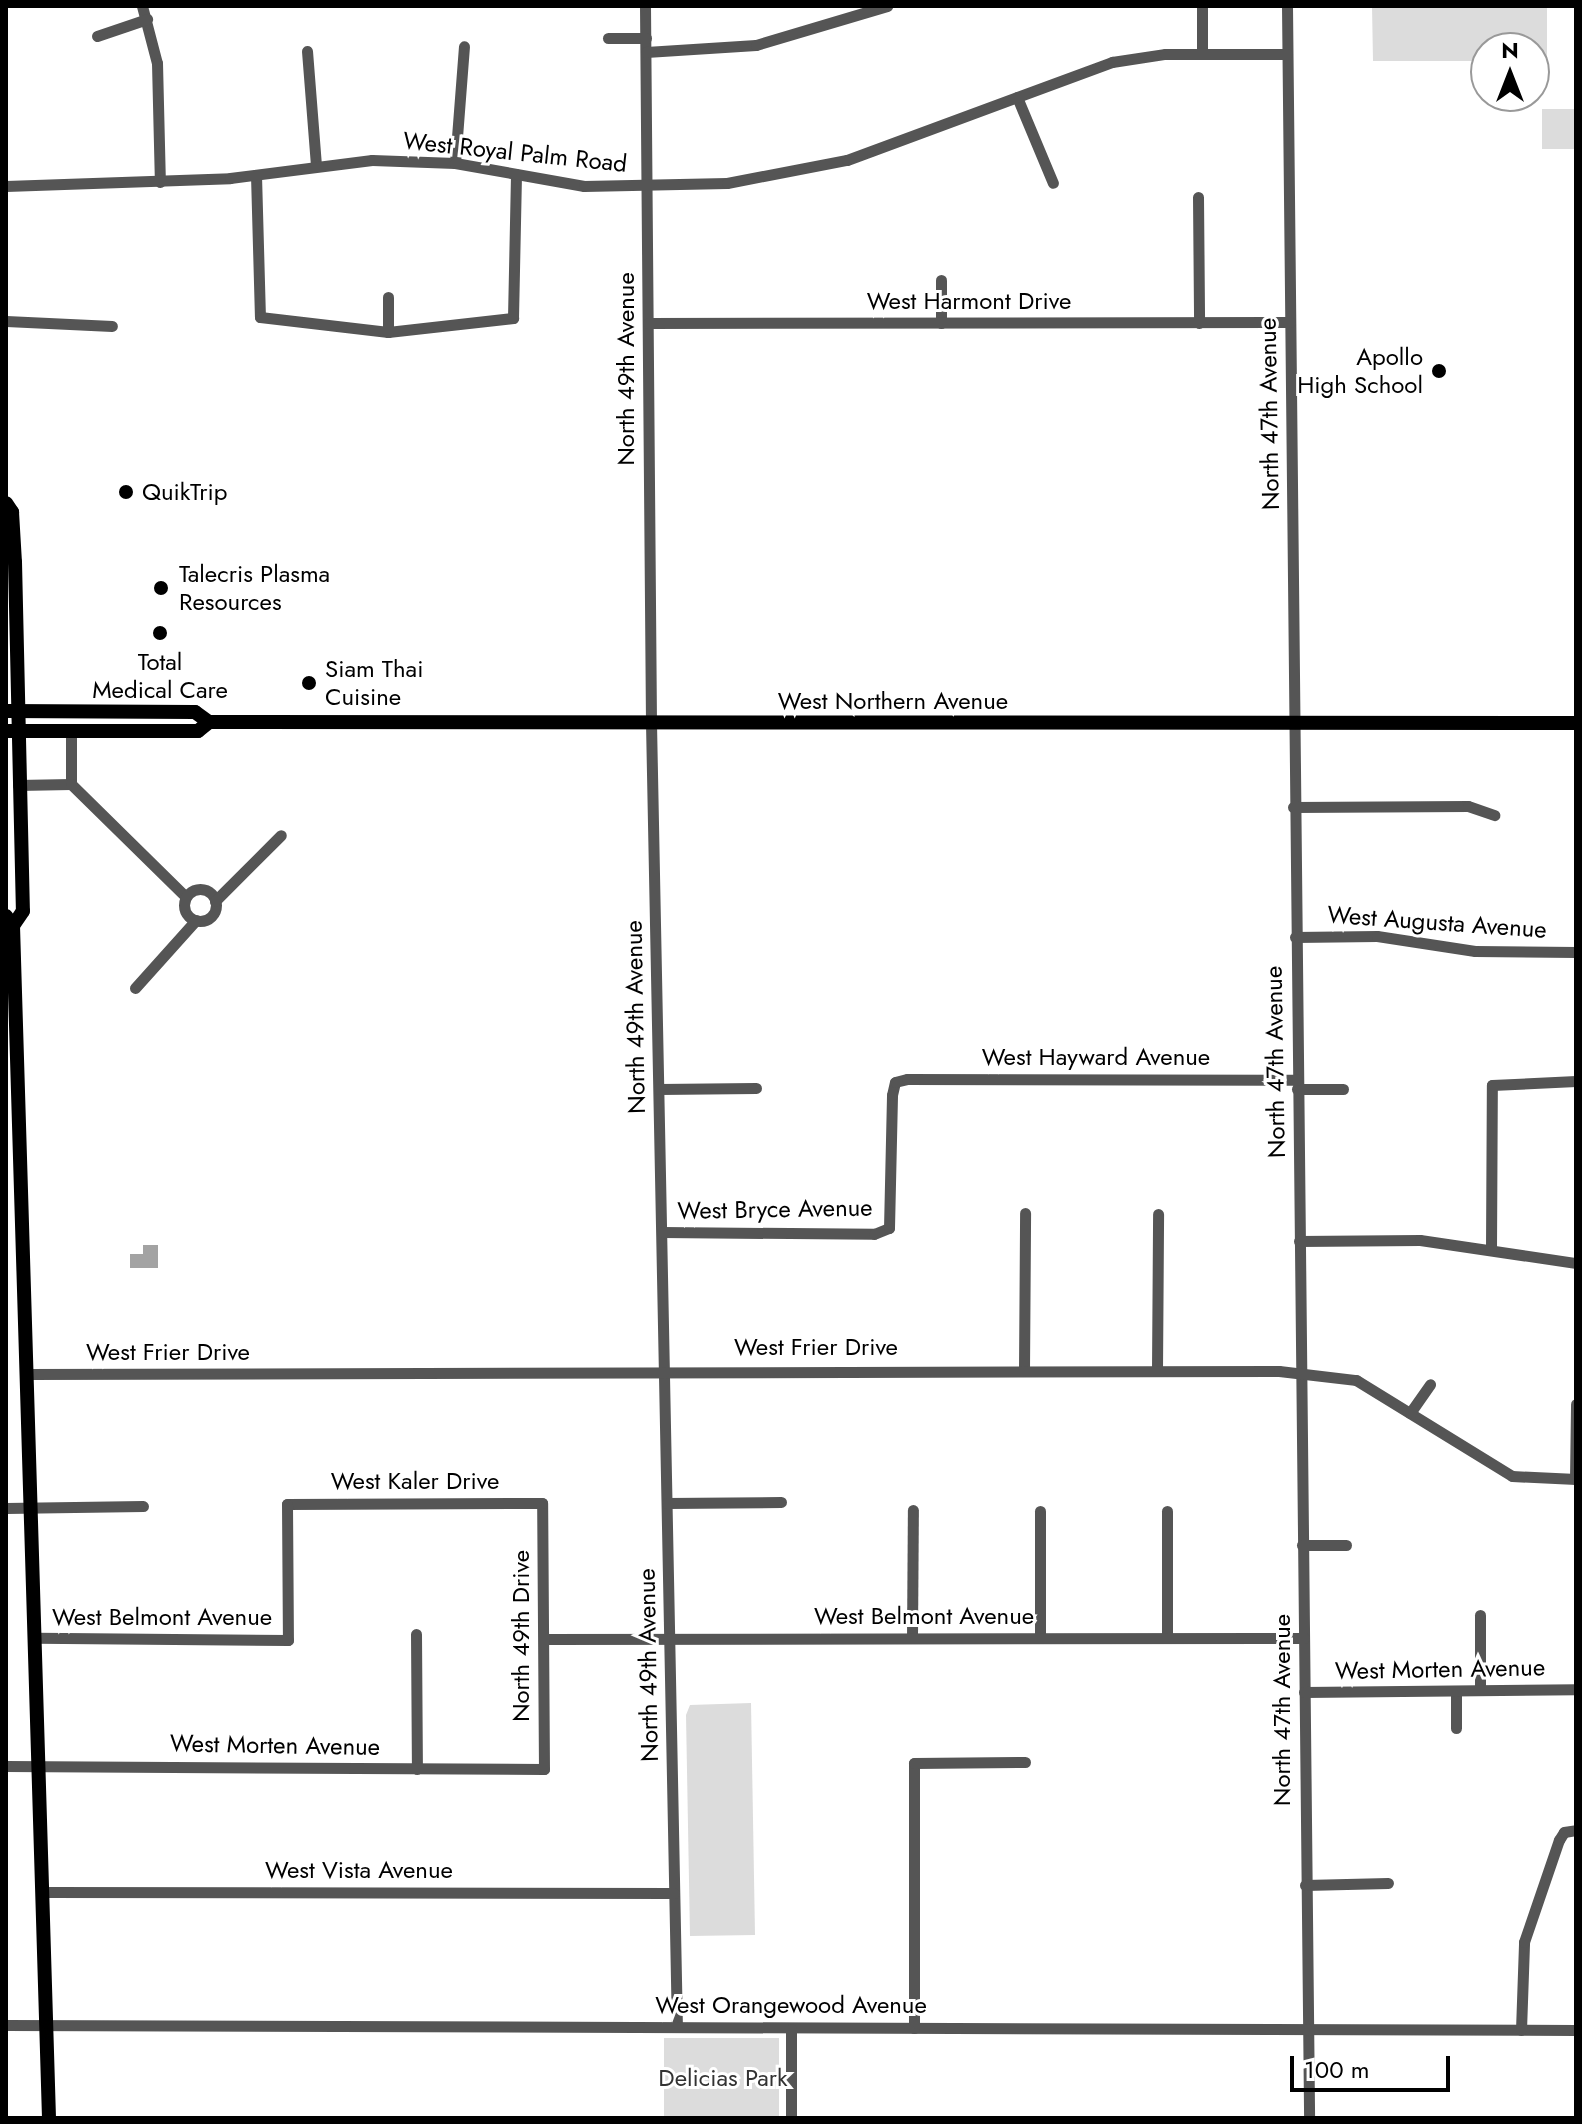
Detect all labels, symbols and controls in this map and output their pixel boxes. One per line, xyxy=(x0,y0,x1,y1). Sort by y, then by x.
north arrow xyxy=(1470,32,1550,112)
text: N xyxy=(1501,34,1519,66)
street label: West Royal Palm Road xyxy=(402,126,628,178)
street label: North 49th Avenue xyxy=(612,272,640,466)
street label: West Harmont Drive xyxy=(867,287,1071,315)
street label: North 47th Avenue xyxy=(1253,318,1285,510)
place label: Apollo High School xyxy=(1297,343,1423,399)
marker: Apollo High School xyxy=(1430,362,1448,380)
place label: QuikTrip xyxy=(142,478,227,506)
marker: QuikTrip xyxy=(117,483,135,501)
place label: Talecris Plasma Resources xyxy=(179,560,330,616)
marker: Talecris Plasma Resources xyxy=(150,577,172,599)
marker: Total Medical Care xyxy=(149,622,171,644)
place label: Total Medical Care xyxy=(92,648,228,704)
place label: Siam Thai Cuisine xyxy=(325,655,423,711)
marker: Siam Thai Cuisine xyxy=(300,674,318,692)
street label: West Northern Avenue xyxy=(778,687,1008,715)
street label: West Augusta Avenue xyxy=(1326,900,1548,944)
street label: North 49th Avenue xyxy=(619,920,651,1114)
street label: North 47th Avenue xyxy=(1259,966,1291,1158)
street label: West Hayward Avenue xyxy=(982,1043,1210,1071)
street label: West Bryce Avenue xyxy=(677,1193,873,1225)
street label: West Frier Drive xyxy=(734,1333,898,1361)
street label: West Frier Drive xyxy=(86,1338,250,1366)
street label: West Kaler Drive xyxy=(331,1467,499,1495)
street label: North 49th Drive xyxy=(507,1550,535,1722)
street label: North 49th Avenue xyxy=(632,1568,664,1762)
street label: West Belmont Avenue xyxy=(814,1602,1034,1630)
street label: West Belmont Avenue xyxy=(52,1603,272,1631)
street label: North 47th Avenue xyxy=(1268,1614,1296,1806)
street label: West Morten Avenue xyxy=(1335,1653,1545,1685)
street label: West Morten Avenue xyxy=(170,1729,380,1761)
street label: West Vista Avenue xyxy=(265,1856,453,1884)
street label: West Orangewood Avenue xyxy=(655,1991,927,2019)
scale bar xyxy=(1294,2040,1454,2090)
text: 100 m xyxy=(1304,2052,1370,2087)
park label: Delicias Park xyxy=(658,2064,788,2092)

